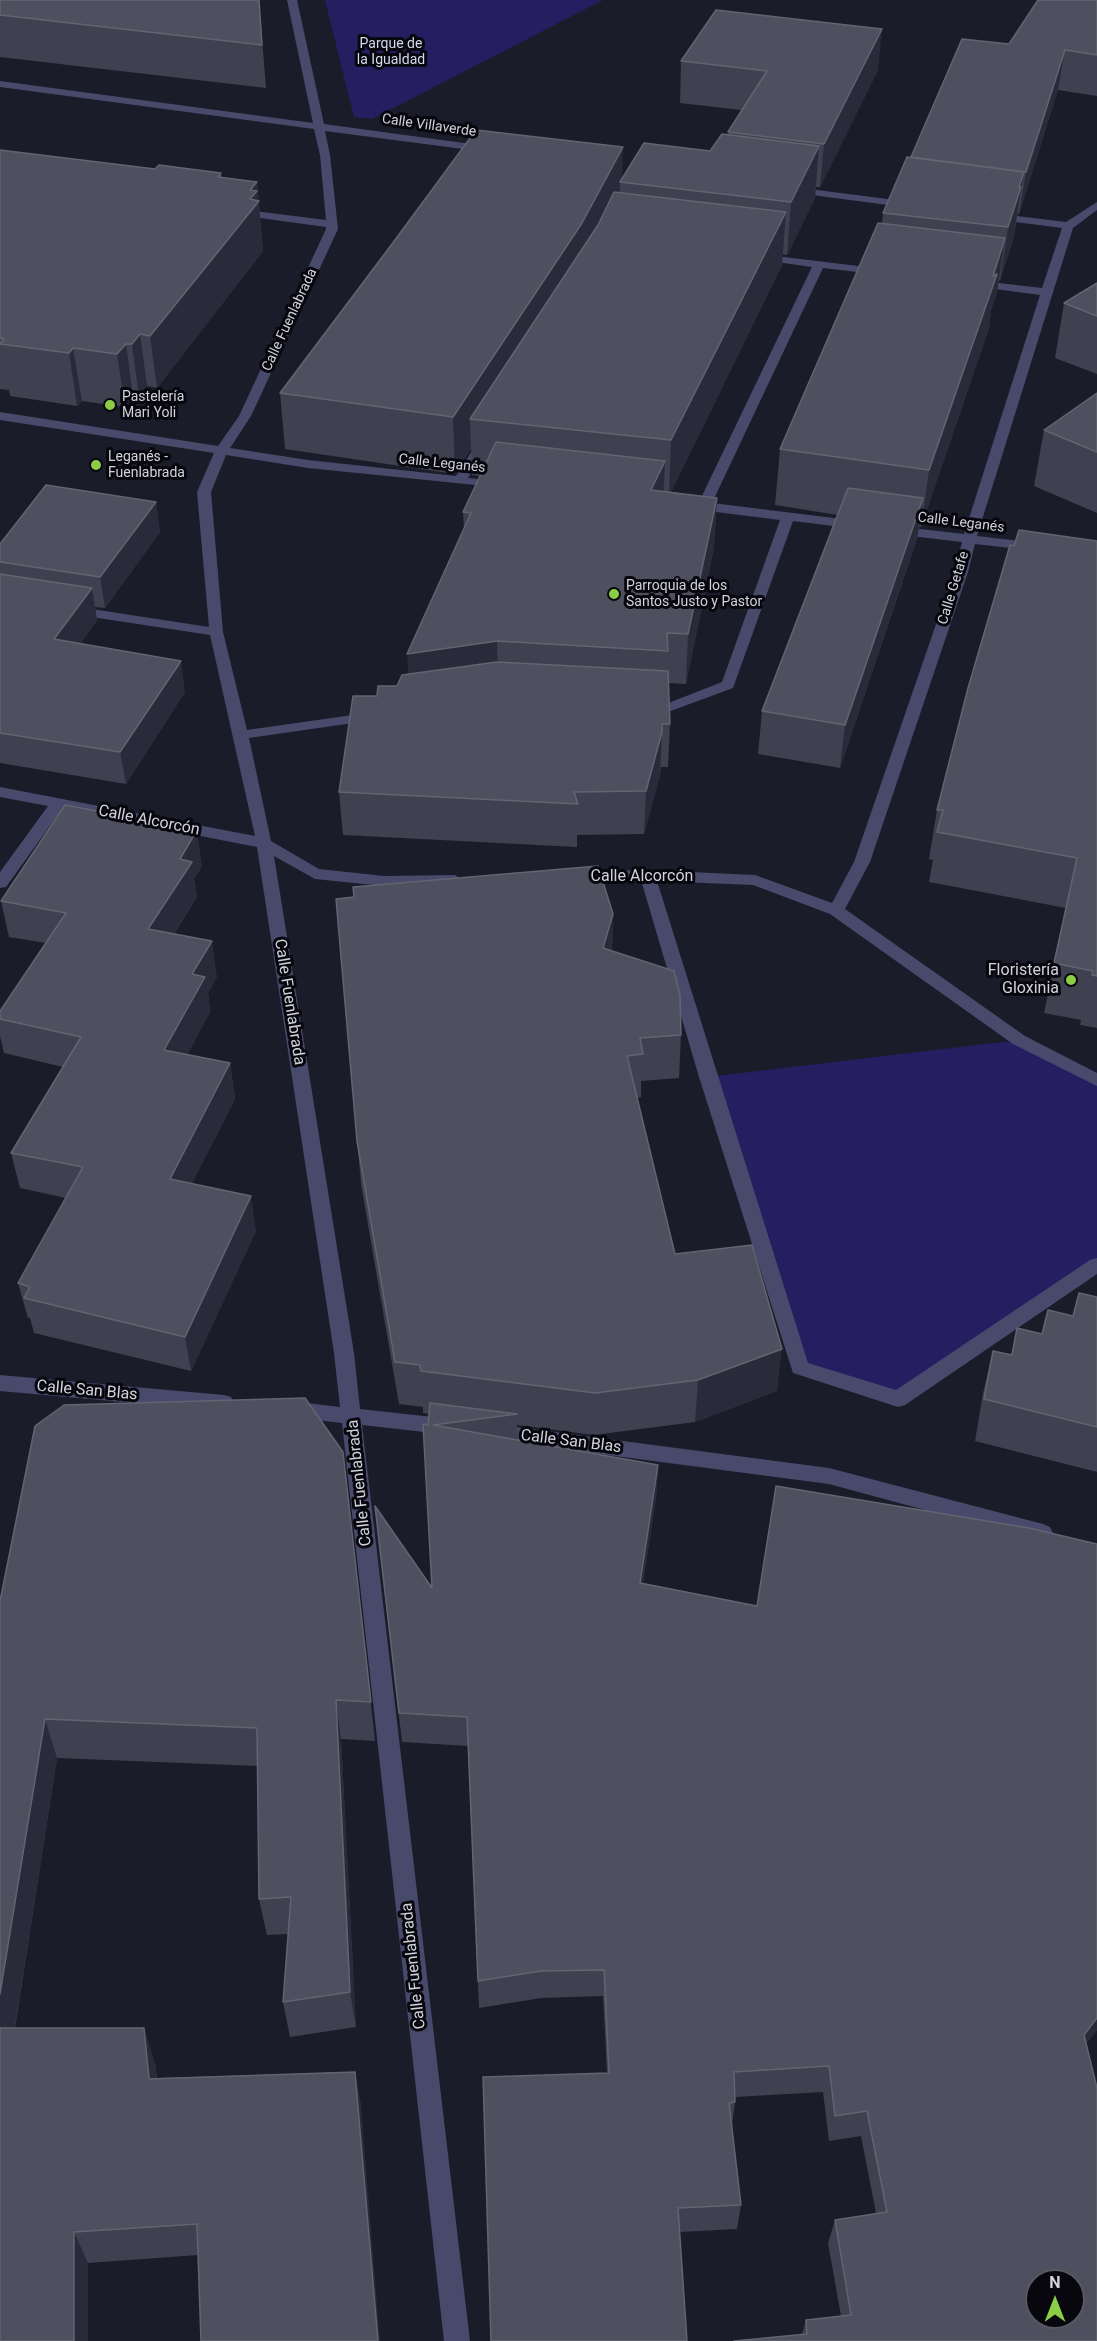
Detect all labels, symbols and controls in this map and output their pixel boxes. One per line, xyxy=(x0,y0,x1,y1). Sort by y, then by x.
park label: Parque de la Igualdad xyxy=(357,36,425,68)
street label: Calle Villaverde xyxy=(381,111,477,141)
street label: Calle Fuenlabrada xyxy=(259,266,321,374)
place label: Pastelería Mari Yoli xyxy=(122,389,184,422)
marker: Pastelería Mari Yoli xyxy=(103,398,117,412)
place label: Leganés - Fuenlabrada xyxy=(108,449,185,482)
street label: Calle Leganés xyxy=(398,451,486,477)
marker: Leganés - Fuenlabrada xyxy=(89,458,103,472)
street label: Calle Leganés xyxy=(917,509,1005,537)
street label: Calle Getafe xyxy=(935,549,973,627)
place label: Parroquia de los Santos Justo y Pastor xyxy=(626,578,762,610)
marker: Parroquia de los Santos Justo y Pastor xyxy=(607,587,621,601)
street label: Calle Alcorcón xyxy=(97,802,201,840)
street label: Calle Alcorcón xyxy=(591,867,693,887)
street label: Calle Fuenlabrada xyxy=(270,938,308,1066)
place label: Floristería Gloxinia xyxy=(988,961,1059,999)
marker: Floristería Gloxinia xyxy=(1064,973,1078,987)
street label: Calle San Blas xyxy=(36,1377,138,1405)
street label: Calle Fuenlabrada xyxy=(344,1419,376,1547)
street label: Calle San Blas xyxy=(520,1426,622,1458)
street label: Calle Fuenlabrada xyxy=(398,1902,430,2030)
north arrow xyxy=(1025,2269,1085,2329)
text: N xyxy=(1049,2273,1061,2292)

